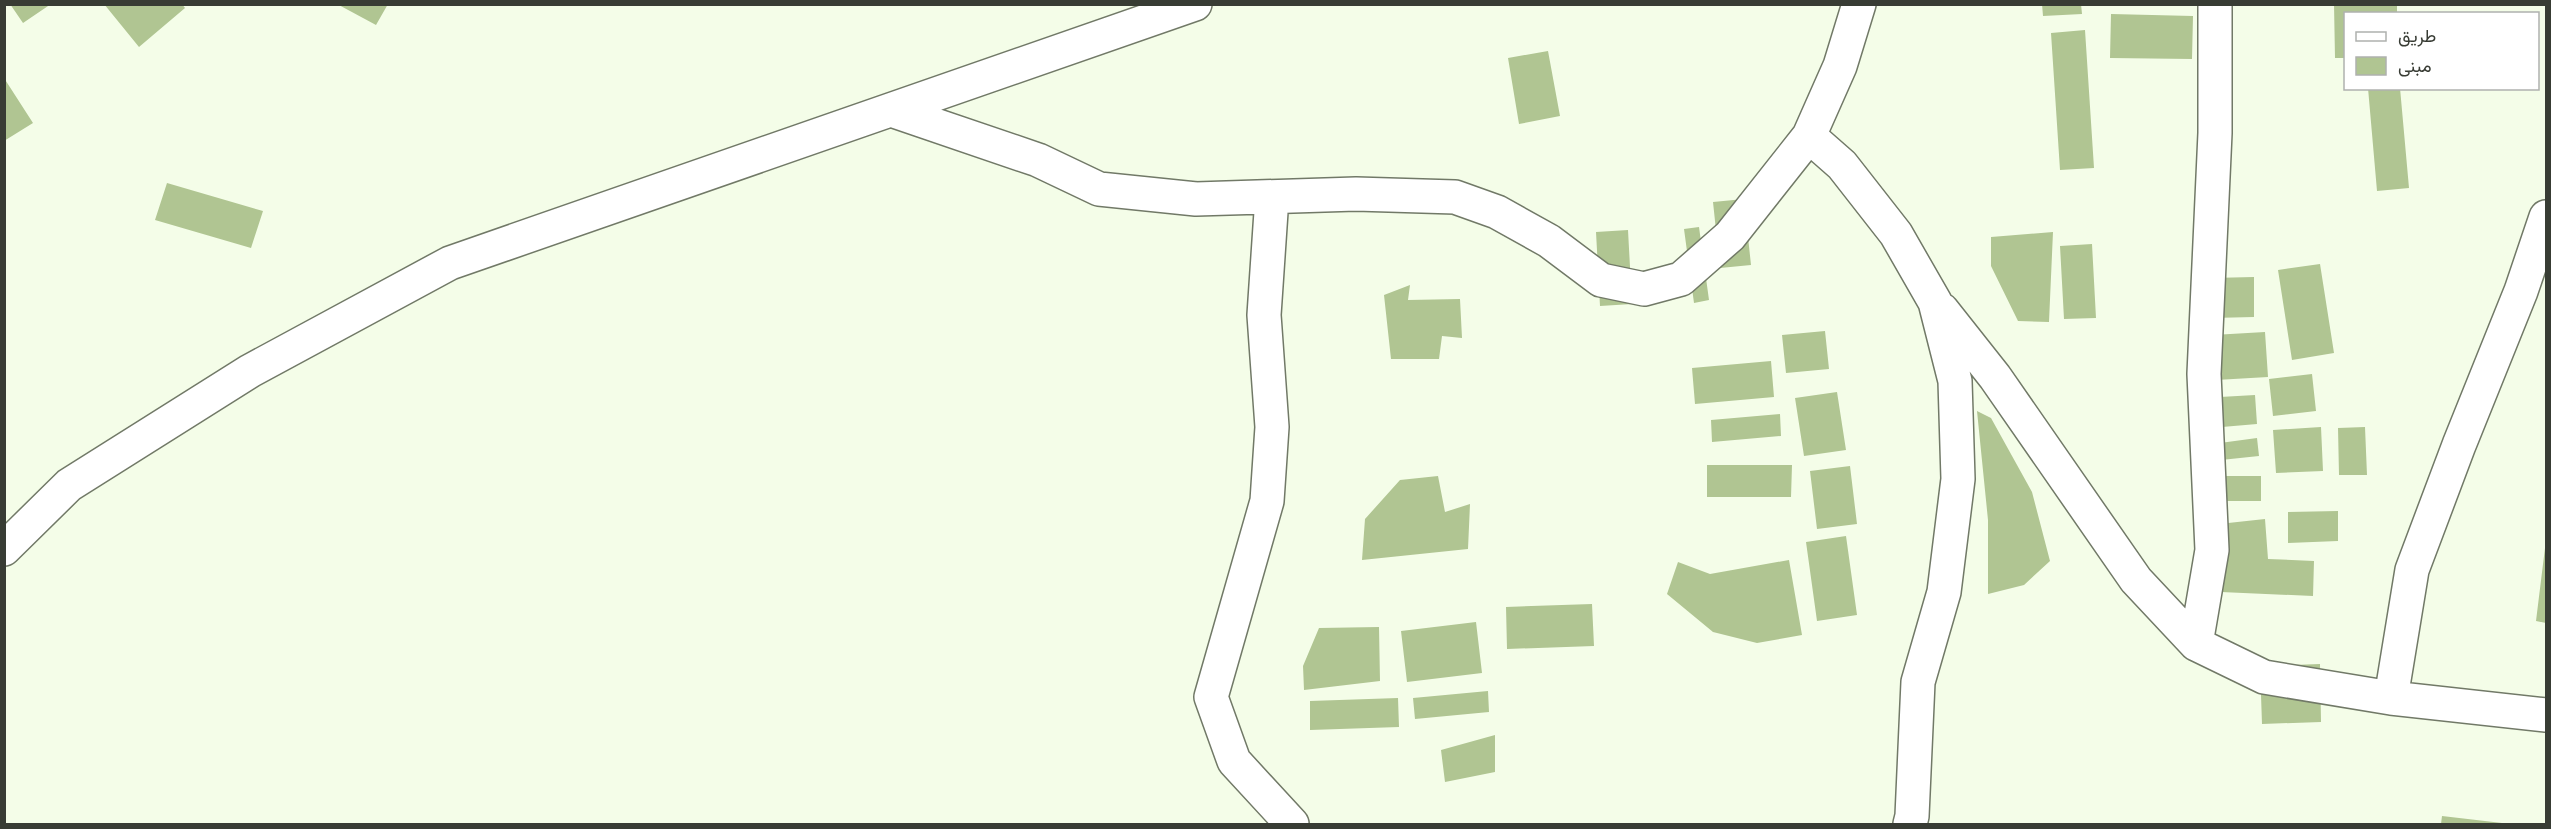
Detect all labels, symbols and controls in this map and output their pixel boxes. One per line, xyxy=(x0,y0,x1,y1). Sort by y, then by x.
legend xyxy=(2344,12,2539,90)
text: طريق xyxy=(2398,25,2436,47)
text: مبنى xyxy=(2398,55,2432,77)

